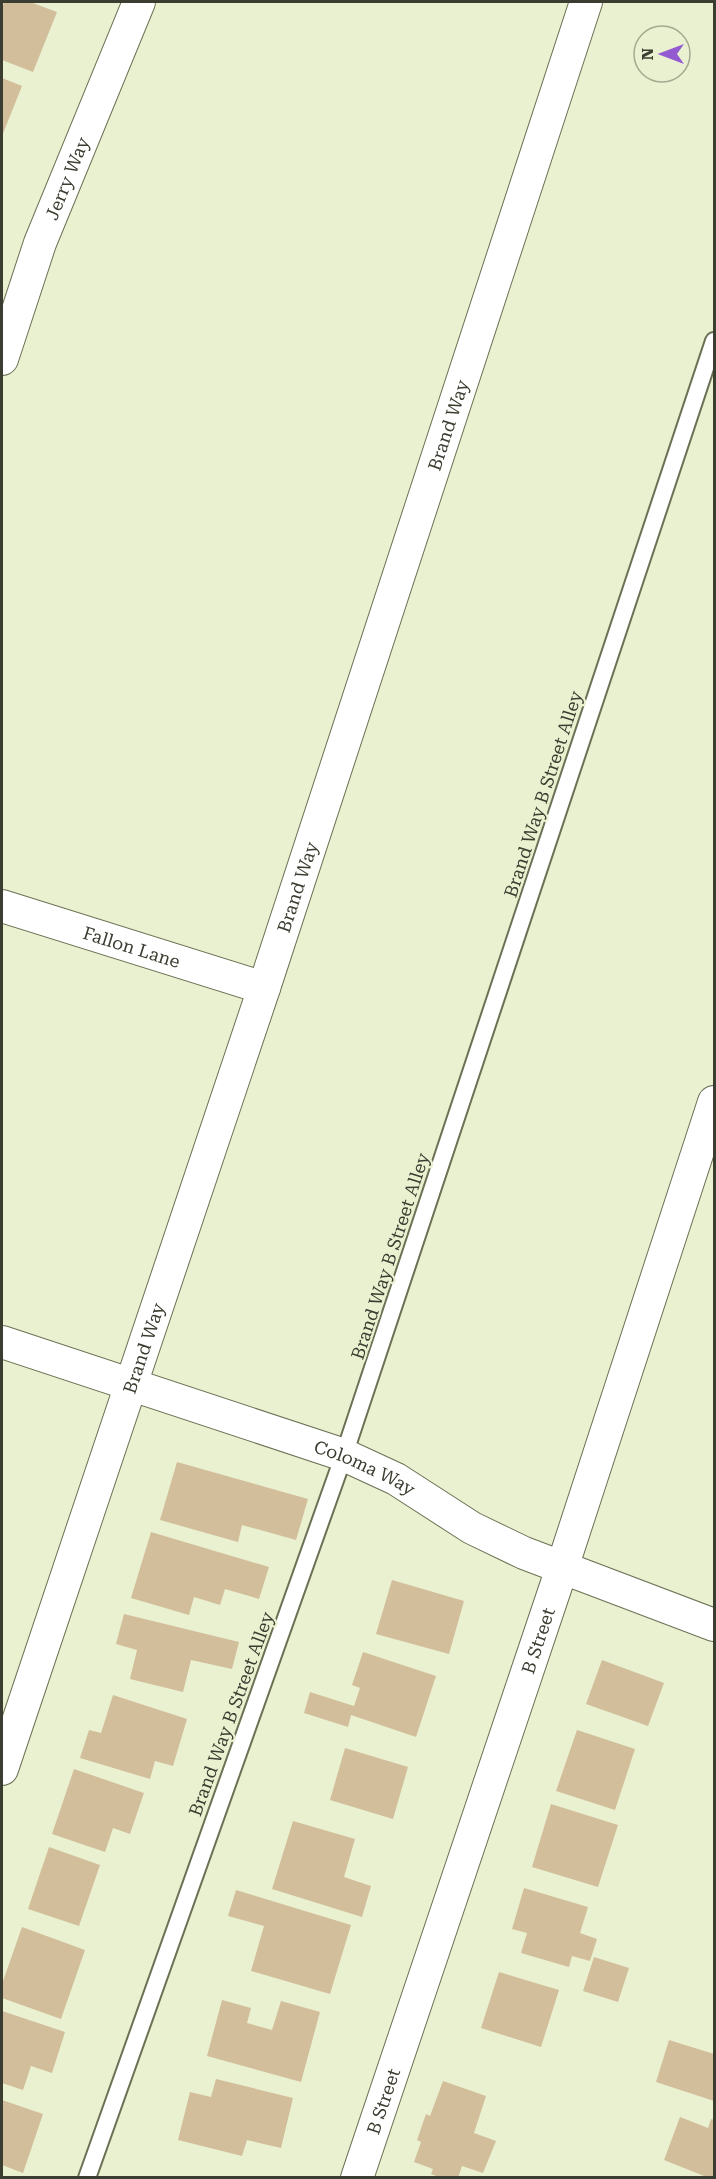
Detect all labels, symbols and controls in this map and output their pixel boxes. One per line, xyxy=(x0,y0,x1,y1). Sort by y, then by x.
north arrow xyxy=(632,24,692,84)
text: N xyxy=(638,48,657,60)
street label: Jerry Way xyxy=(40,133,93,223)
street label: Brand Way xyxy=(423,377,473,473)
street label: Brand Way B Street Alley xyxy=(500,688,586,900)
street label: Brand Way xyxy=(272,839,322,935)
street label: Fallon Lane xyxy=(81,922,183,972)
street label: Brand Way B Street Alley xyxy=(347,1150,433,1362)
street label: Brand Way xyxy=(118,1300,168,1396)
street label: Coloma Way xyxy=(312,1435,420,1499)
street label: B Street xyxy=(517,1605,559,1676)
street label: Brand Way B Street Alley xyxy=(184,1609,278,1819)
street label: B Street xyxy=(362,2065,404,2137)

